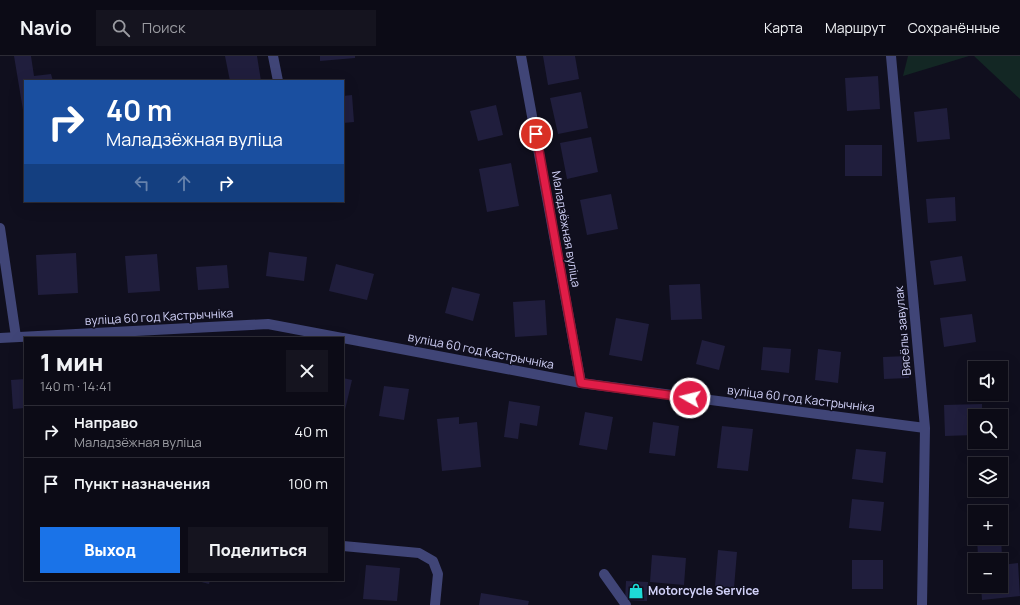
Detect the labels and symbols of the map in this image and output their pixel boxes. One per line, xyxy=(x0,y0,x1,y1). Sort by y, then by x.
pin xyxy=(519,117,553,151)
street label: Маладзёжная вуліца xyxy=(548,169,585,288)
street label: Вясёлы завулак xyxy=(890,285,915,377)
street label: вуліца 60 год Кастрычніка xyxy=(84,304,234,329)
street label: вуліца 60 год Кастрычніка xyxy=(407,328,556,373)
position arrow xyxy=(669,377,711,419)
street label: вуліца 60 год Кастрычніка xyxy=(726,381,876,416)
shop icon: Motorcycle Service xyxy=(627,582,645,600)
place label: Motorcycle Service xyxy=(648,582,759,599)

